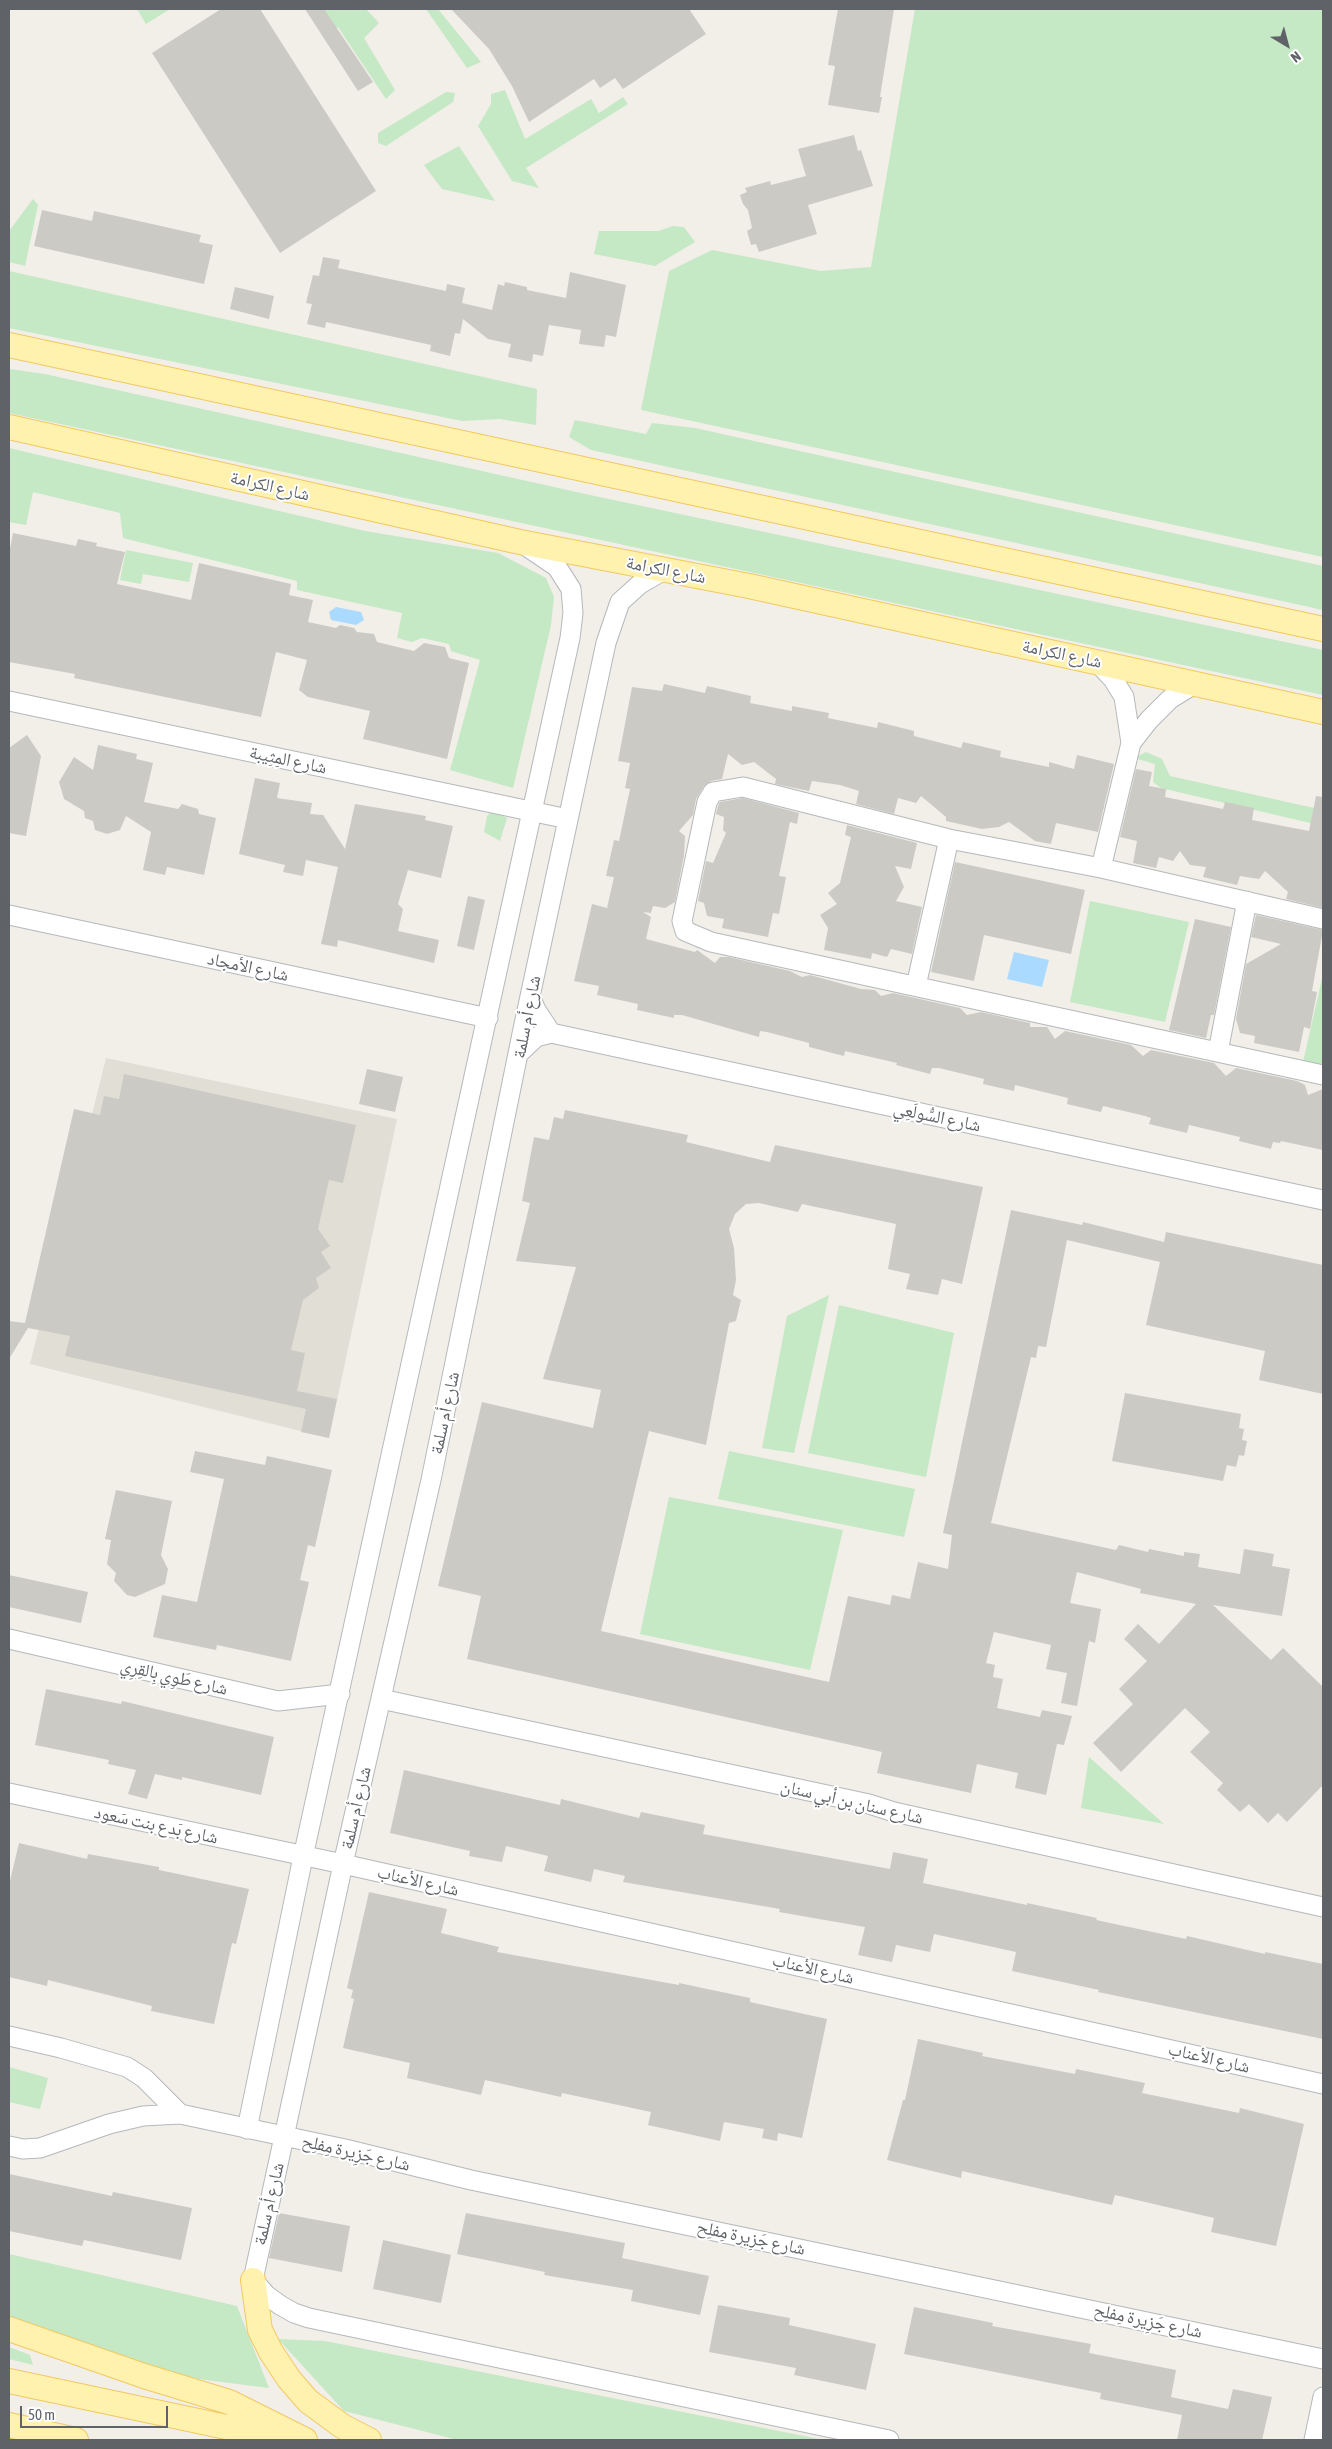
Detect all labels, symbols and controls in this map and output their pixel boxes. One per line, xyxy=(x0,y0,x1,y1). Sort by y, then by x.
north arrow xyxy=(1262,20,1312,70)
text: N xyxy=(1288,48,1304,66)
street label: شارع الكرامة xyxy=(228,466,312,506)
street label: شارع الكرامة xyxy=(624,552,708,588)
street label: شارع الكرامة xyxy=(1020,635,1104,673)
street label: شارع المِثِيبة xyxy=(247,741,329,779)
street label: شارع الأمجاد xyxy=(205,948,291,986)
street label: شارع أم سلمة xyxy=(508,974,546,1060)
street label: شارع السُّولَعِي xyxy=(891,1097,983,1137)
street label: شارع أم سلمة xyxy=(426,1370,464,1456)
street label: شارع طَوِي بِالقِرِي xyxy=(118,1654,230,1700)
street label: شارع أم سلمة xyxy=(336,1765,376,1851)
street label: شارع سنان بن أبي سنان xyxy=(779,1775,925,1829)
street label: شارع بَدع بنت سَعود xyxy=(92,1801,220,1849)
street label: شارع الأعناب xyxy=(375,1861,461,1901)
street label: شارع الأعناب xyxy=(770,1949,856,1989)
street label: شارع الأعناب xyxy=(1166,2038,1252,2078)
street label: شارع جَزِيرة مِفلِح xyxy=(300,2130,412,2176)
street label: شارع أم سلمة xyxy=(249,2161,289,2247)
street label: شارع جَزِيرة مِفلِح xyxy=(695,2216,807,2260)
street label: شارع جَزِيرة مِفلِح xyxy=(1092,2299,1204,2343)
scale bar xyxy=(22,2396,170,2428)
text: 50 m xyxy=(28,2406,55,2423)

